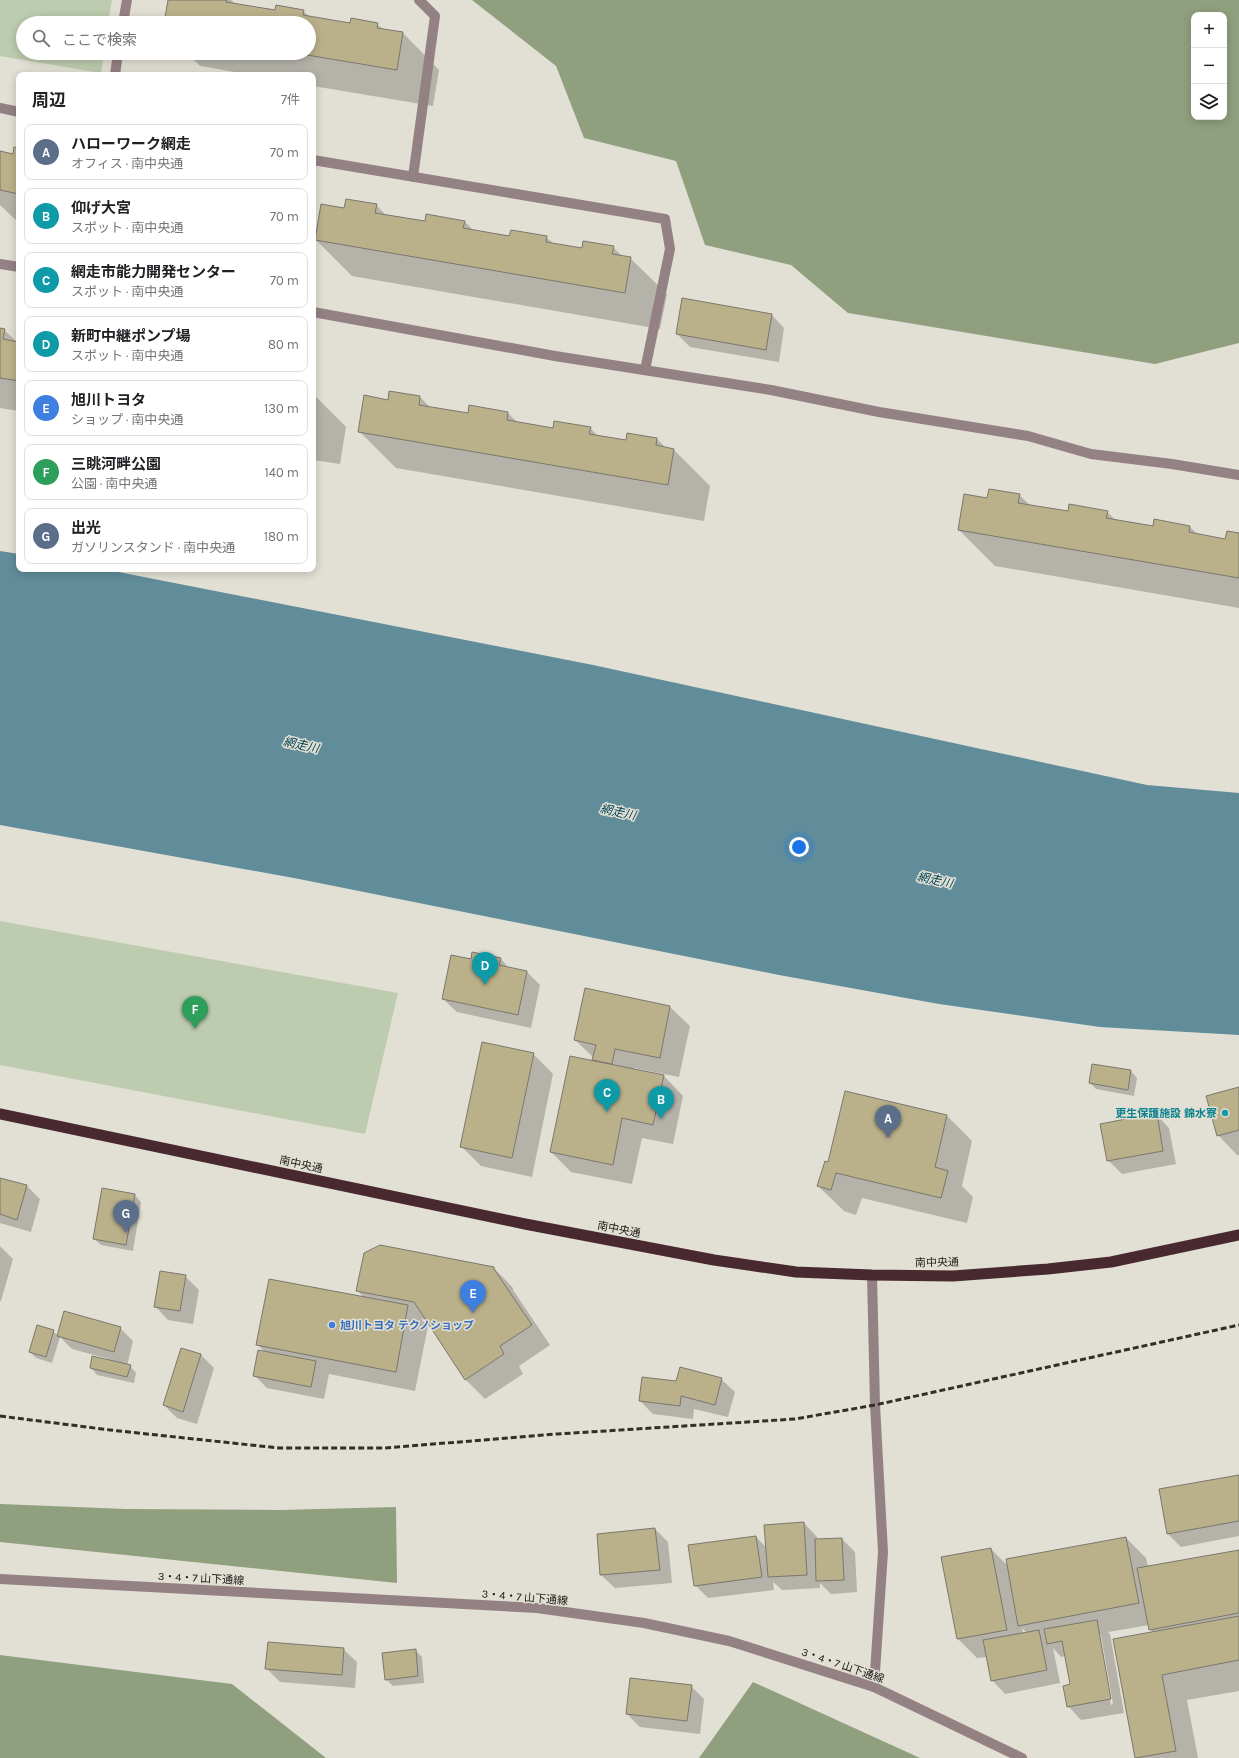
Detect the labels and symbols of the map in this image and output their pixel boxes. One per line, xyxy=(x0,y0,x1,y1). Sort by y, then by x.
water label: 網走川 xyxy=(282,734,322,756)
water label: 網走川 xyxy=(599,801,639,823)
your location xyxy=(789,837,809,857)
water label: 網走川 xyxy=(916,869,956,891)
pin: D xyxy=(472,952,498,985)
pin: F xyxy=(182,996,208,1029)
pin: C xyxy=(594,1079,620,1112)
pin: B xyxy=(648,1086,674,1119)
pin: A xyxy=(875,1105,901,1138)
place label: 更生保護施設 錦水寮 xyxy=(1115,1107,1217,1120)
marker: 更生保護施設 錦水寮 xyxy=(1220,1108,1230,1118)
street label: 南中央通 xyxy=(278,1154,324,1175)
pin: G xyxy=(113,1200,139,1233)
street label: 南中央通 xyxy=(596,1219,642,1240)
street label: 南中央通 xyxy=(915,1256,959,1269)
pin: E xyxy=(460,1280,486,1313)
place label: 旭川トヨタ テクノショップ xyxy=(340,1319,474,1332)
marker: 旭川トヨタ テクノショップ xyxy=(327,1320,337,1330)
street label: 3・4・7 山下通線 xyxy=(157,1570,244,1587)
street label: 3・4・7 山下通線 xyxy=(481,1587,569,1608)
street label: 3・4・7 山下通線 xyxy=(800,1645,886,1686)

